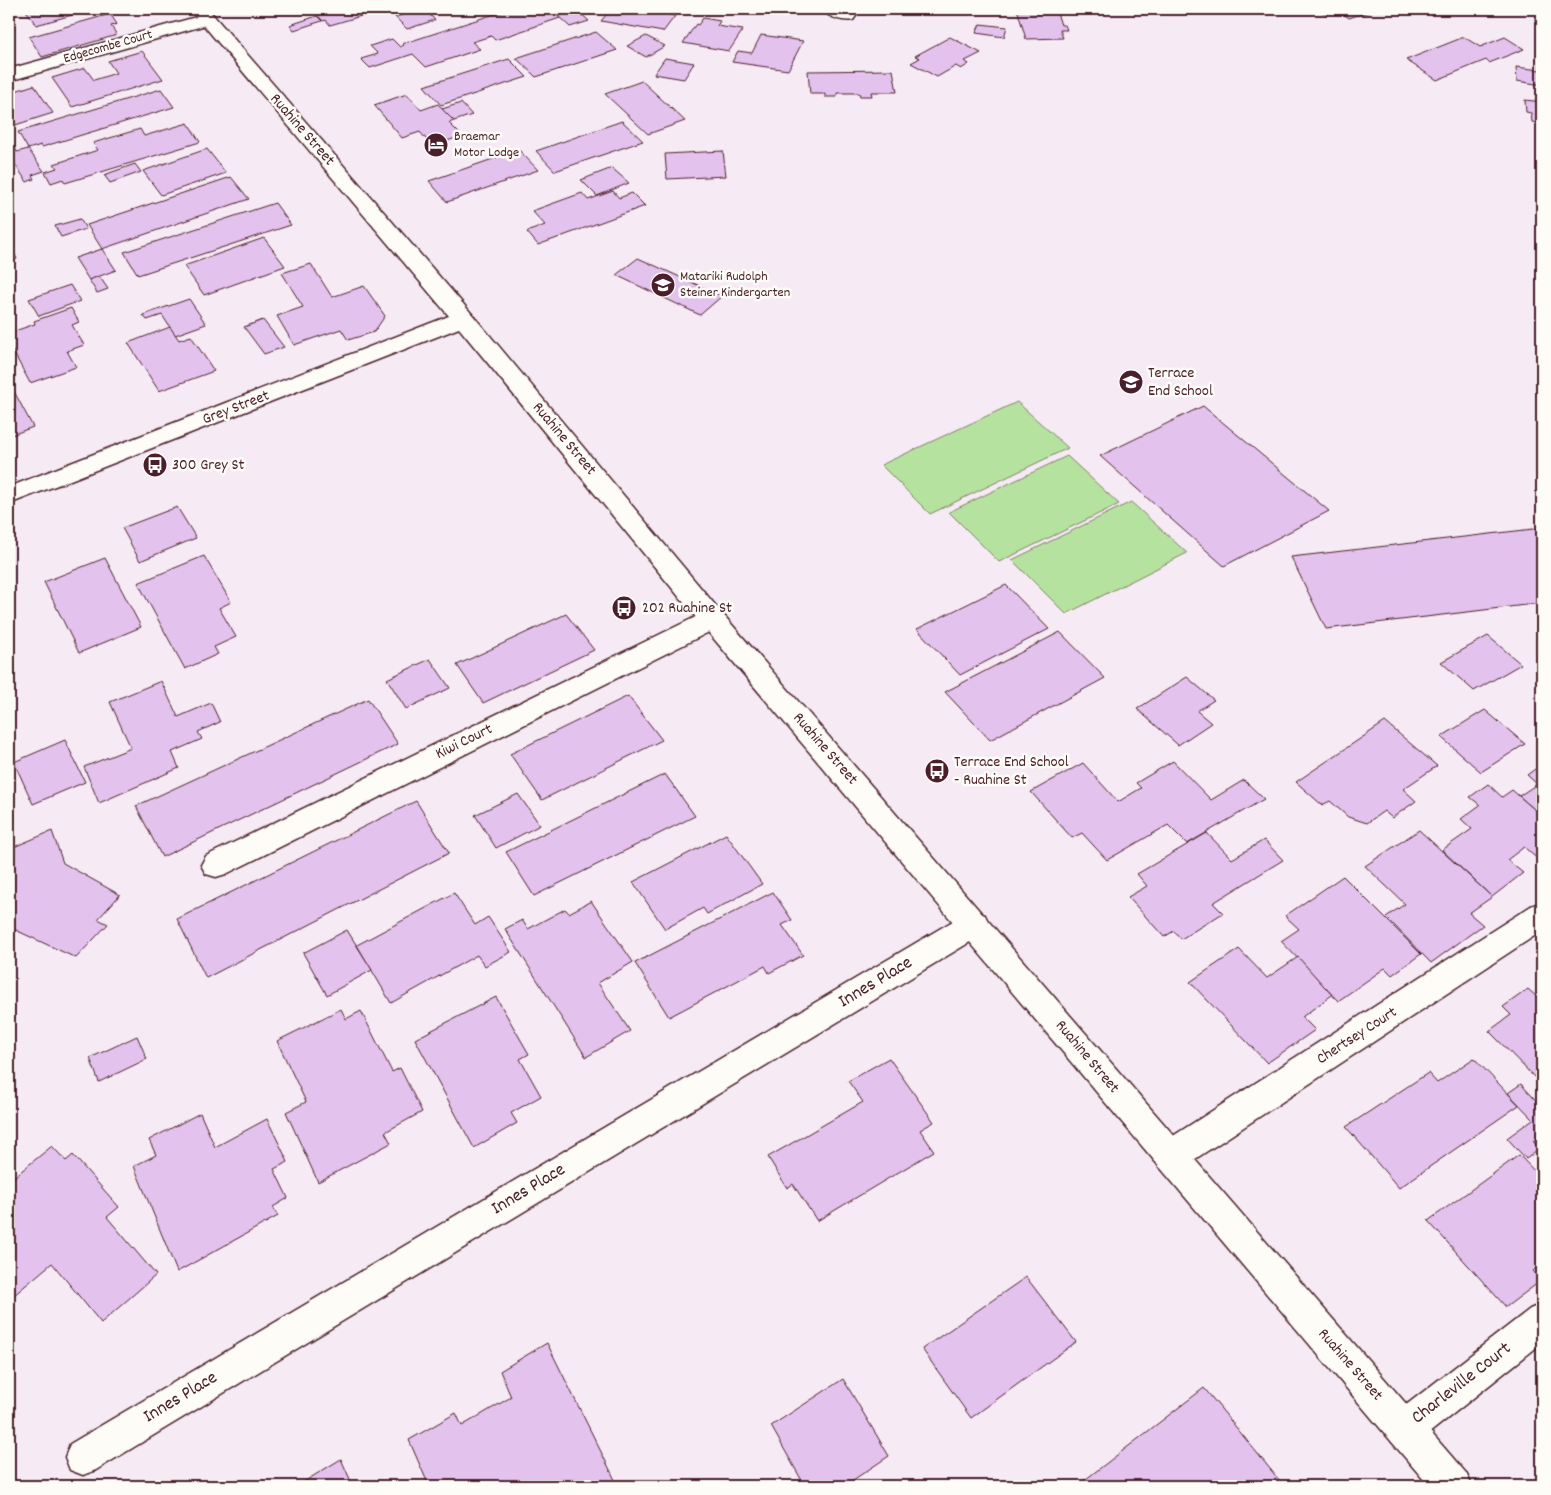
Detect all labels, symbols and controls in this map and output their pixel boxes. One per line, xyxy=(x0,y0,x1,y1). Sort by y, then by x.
street label: Edgecombe Court xyxy=(61,25,155,69)
street label: Ruahine Street xyxy=(264,89,340,171)
place label: Braemar Motor Lodge xyxy=(454,127,519,163)
hotel icon: Braemar Motor Lodge xyxy=(423,132,449,158)
place label: Matariki Rudolph Steiner Kindergarten xyxy=(680,267,790,303)
school or university icon: Matariki Rudolph Steiner Kindergarten xyxy=(650,272,676,298)
place label: Terrace End School xyxy=(1148,362,1213,403)
school or university icon: Terrace End School xyxy=(1118,369,1144,395)
street label: Grey Street xyxy=(199,385,273,431)
street label: Ruahine Street xyxy=(526,397,602,481)
bus stop icon: 300 Grey St xyxy=(142,452,168,478)
place label: 300 Grey St xyxy=(172,454,244,477)
bus stop icon: 202 Ruahine St xyxy=(611,595,637,621)
place label: 202 Ruahine St xyxy=(642,597,732,620)
street label: Ruahine Street xyxy=(787,708,863,790)
street label: Kiwi Court xyxy=(432,718,497,766)
place label: Terrace End School - Ruahine St xyxy=(954,751,1069,792)
bus stop icon: Terrace End School - Ruahine St xyxy=(924,758,950,784)
street label: Innes Place xyxy=(834,950,918,1016)
street label: Chertsey Court xyxy=(1312,1001,1402,1071)
street label: Ruahine Street xyxy=(1049,1015,1125,1099)
street label: Innes Place xyxy=(487,1157,571,1223)
street label: Ruahine Street xyxy=(1312,1324,1388,1406)
street label: Charleville Court xyxy=(1406,1336,1518,1432)
street label: Innes Place xyxy=(139,1365,223,1431)

